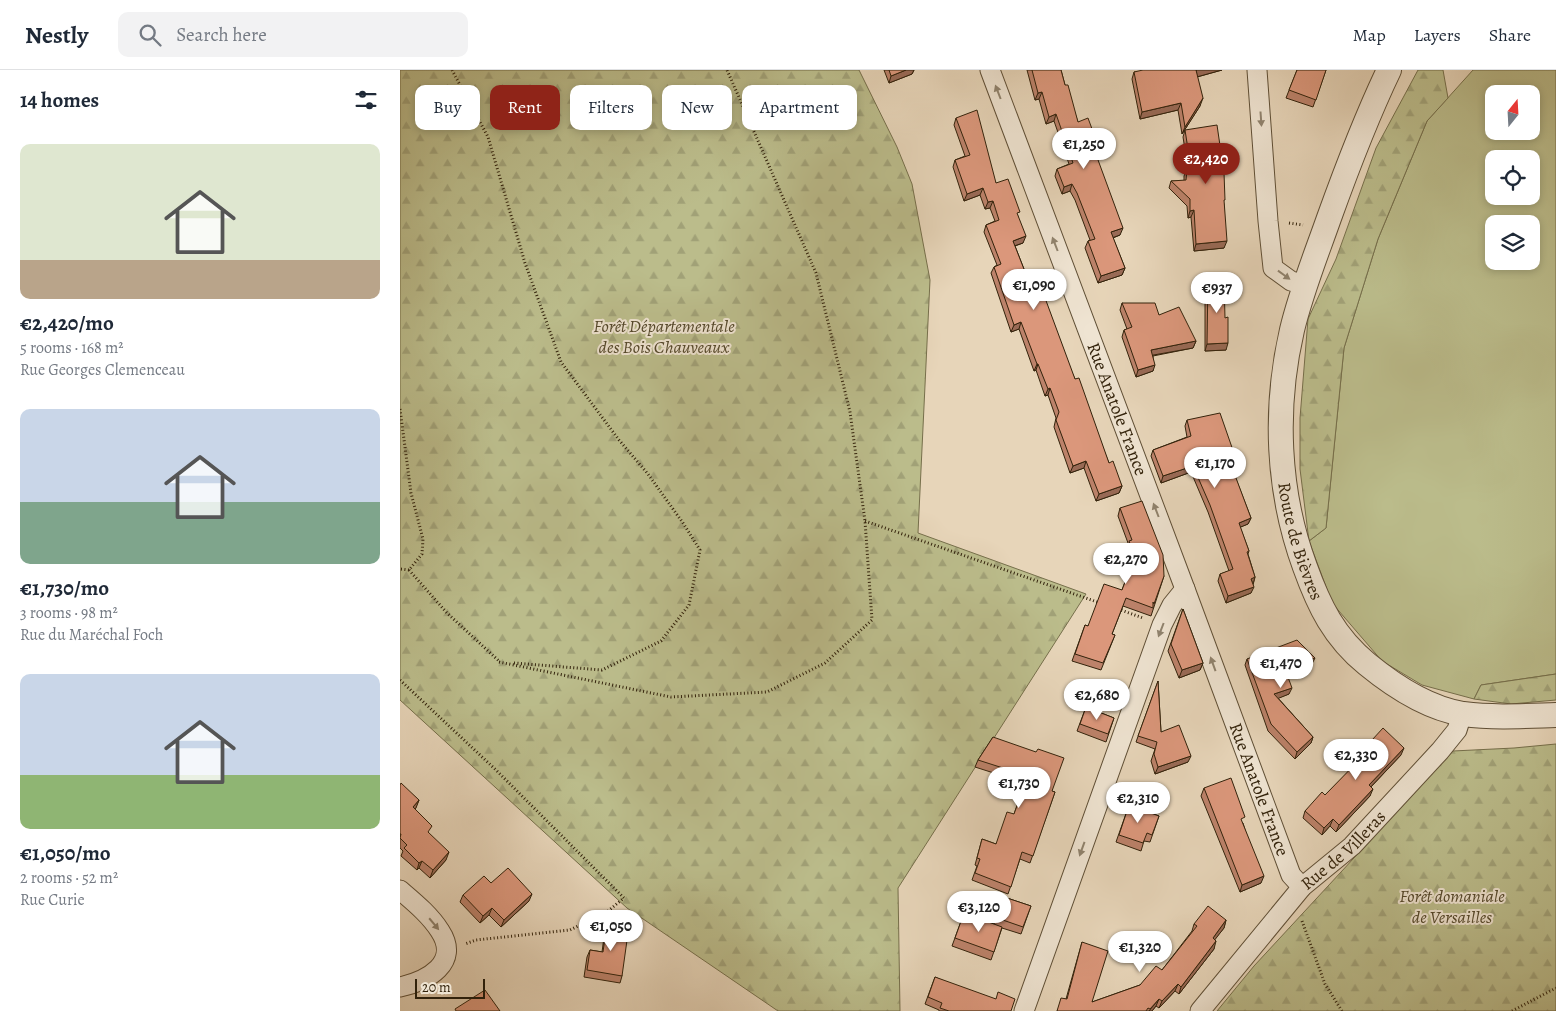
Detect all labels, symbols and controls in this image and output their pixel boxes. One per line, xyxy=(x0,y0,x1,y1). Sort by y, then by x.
search box xyxy=(118,12,468,57)
text: Nestly xyxy=(25,19,88,51)
icon: search xyxy=(136,21,164,49)
text: Search here xyxy=(176,22,267,48)
text: Map xyxy=(1353,23,1386,47)
text: Layers xyxy=(1414,23,1461,47)
text: Share xyxy=(1489,23,1531,47)
one-way arrow xyxy=(994,84,1001,99)
chip: Buy xyxy=(415,85,480,130)
chip: Rent xyxy=(490,85,560,130)
chip: Filters xyxy=(570,85,652,130)
chip: New xyxy=(662,85,732,130)
chip: Apartment xyxy=(742,85,857,130)
north arrow xyxy=(1485,85,1540,140)
map controls xyxy=(1485,85,1540,270)
text: 14 homes xyxy=(20,86,99,114)
icon: filters xyxy=(352,86,380,114)
one-way arrow xyxy=(1257,111,1265,127)
pin: €1,250 xyxy=(1043,128,1125,170)
text: €1,250 xyxy=(1063,133,1105,155)
pin: €2,420 xyxy=(1165,142,1247,185)
text: €2,420 xyxy=(1184,148,1228,170)
button: locate xyxy=(1485,150,1540,205)
icon: home xyxy=(155,177,245,267)
button: layers xyxy=(1485,215,1540,270)
one-way arrow xyxy=(1051,236,1059,251)
pin: €1,090 xyxy=(993,268,1075,311)
one-way arrow xyxy=(1277,270,1291,280)
pin: €937 xyxy=(1187,272,1247,314)
text: €1,090 xyxy=(1013,274,1055,296)
text: €937 xyxy=(1202,277,1232,299)
text: €2,420/mo xyxy=(20,309,114,337)
park label: Forêt Départementale des Bois Chauveaux xyxy=(593,314,735,359)
text: 5 rooms · 168 m² xyxy=(20,337,124,359)
street label: Rue Anatole France xyxy=(1081,339,1153,479)
text: Rue Georges Clemenceau xyxy=(20,359,185,381)
icon: home xyxy=(155,442,245,532)
pin: €1,170 xyxy=(1174,446,1256,489)
text: €1,170 xyxy=(1195,452,1235,474)
street label: Route de Bièvres xyxy=(1272,481,1329,604)
one-way arrow xyxy=(1152,503,1159,518)
pin: €2,270 xyxy=(1085,542,1167,585)
text: €2,270 xyxy=(1104,548,1148,570)
text: €1,730/mo xyxy=(20,574,109,602)
text: 3 rooms · 98 m² xyxy=(20,602,118,624)
one-way arrow xyxy=(1156,623,1164,637)
text: Rue du Maréchal Foch xyxy=(20,624,163,646)
pin: €1,470 xyxy=(1240,646,1322,689)
text: €1,470 xyxy=(1260,652,1302,674)
one-way arrow xyxy=(1209,656,1217,671)
pin: €2,680 xyxy=(1056,678,1138,721)
text: €2,680 xyxy=(1075,684,1119,706)
icon: home xyxy=(155,707,245,797)
street label: Rue Anatole France xyxy=(1224,719,1295,859)
pin: €2,330 xyxy=(1315,738,1397,781)
text: €2,330 xyxy=(1334,744,1378,766)
pin: €1,730 xyxy=(978,766,1060,809)
text: €1,730 xyxy=(999,772,1039,794)
pin: €2,310 xyxy=(1097,782,1179,824)
text: €2,310 xyxy=(1117,787,1159,809)
street label: Rue de Villeras xyxy=(1296,805,1391,895)
text: €1,050/mo xyxy=(20,839,111,867)
one-way arrow xyxy=(1078,842,1086,857)
text: 2 rooms · 52 m² xyxy=(20,867,118,889)
park label: Forêt domaniale de Versailles xyxy=(1399,884,1505,929)
text: Rue Curie xyxy=(20,889,85,911)
pin: €3,120 xyxy=(938,890,1020,933)
text: €3,120 xyxy=(958,896,1000,918)
pin: €1,050 xyxy=(570,910,652,952)
text: €1,050 xyxy=(590,915,632,937)
one-way arrow xyxy=(429,917,440,930)
pin: €1,320 xyxy=(1099,930,1181,973)
text: €1,320 xyxy=(1119,936,1161,958)
scale bar xyxy=(415,976,485,999)
text: 20 m xyxy=(422,978,451,997)

